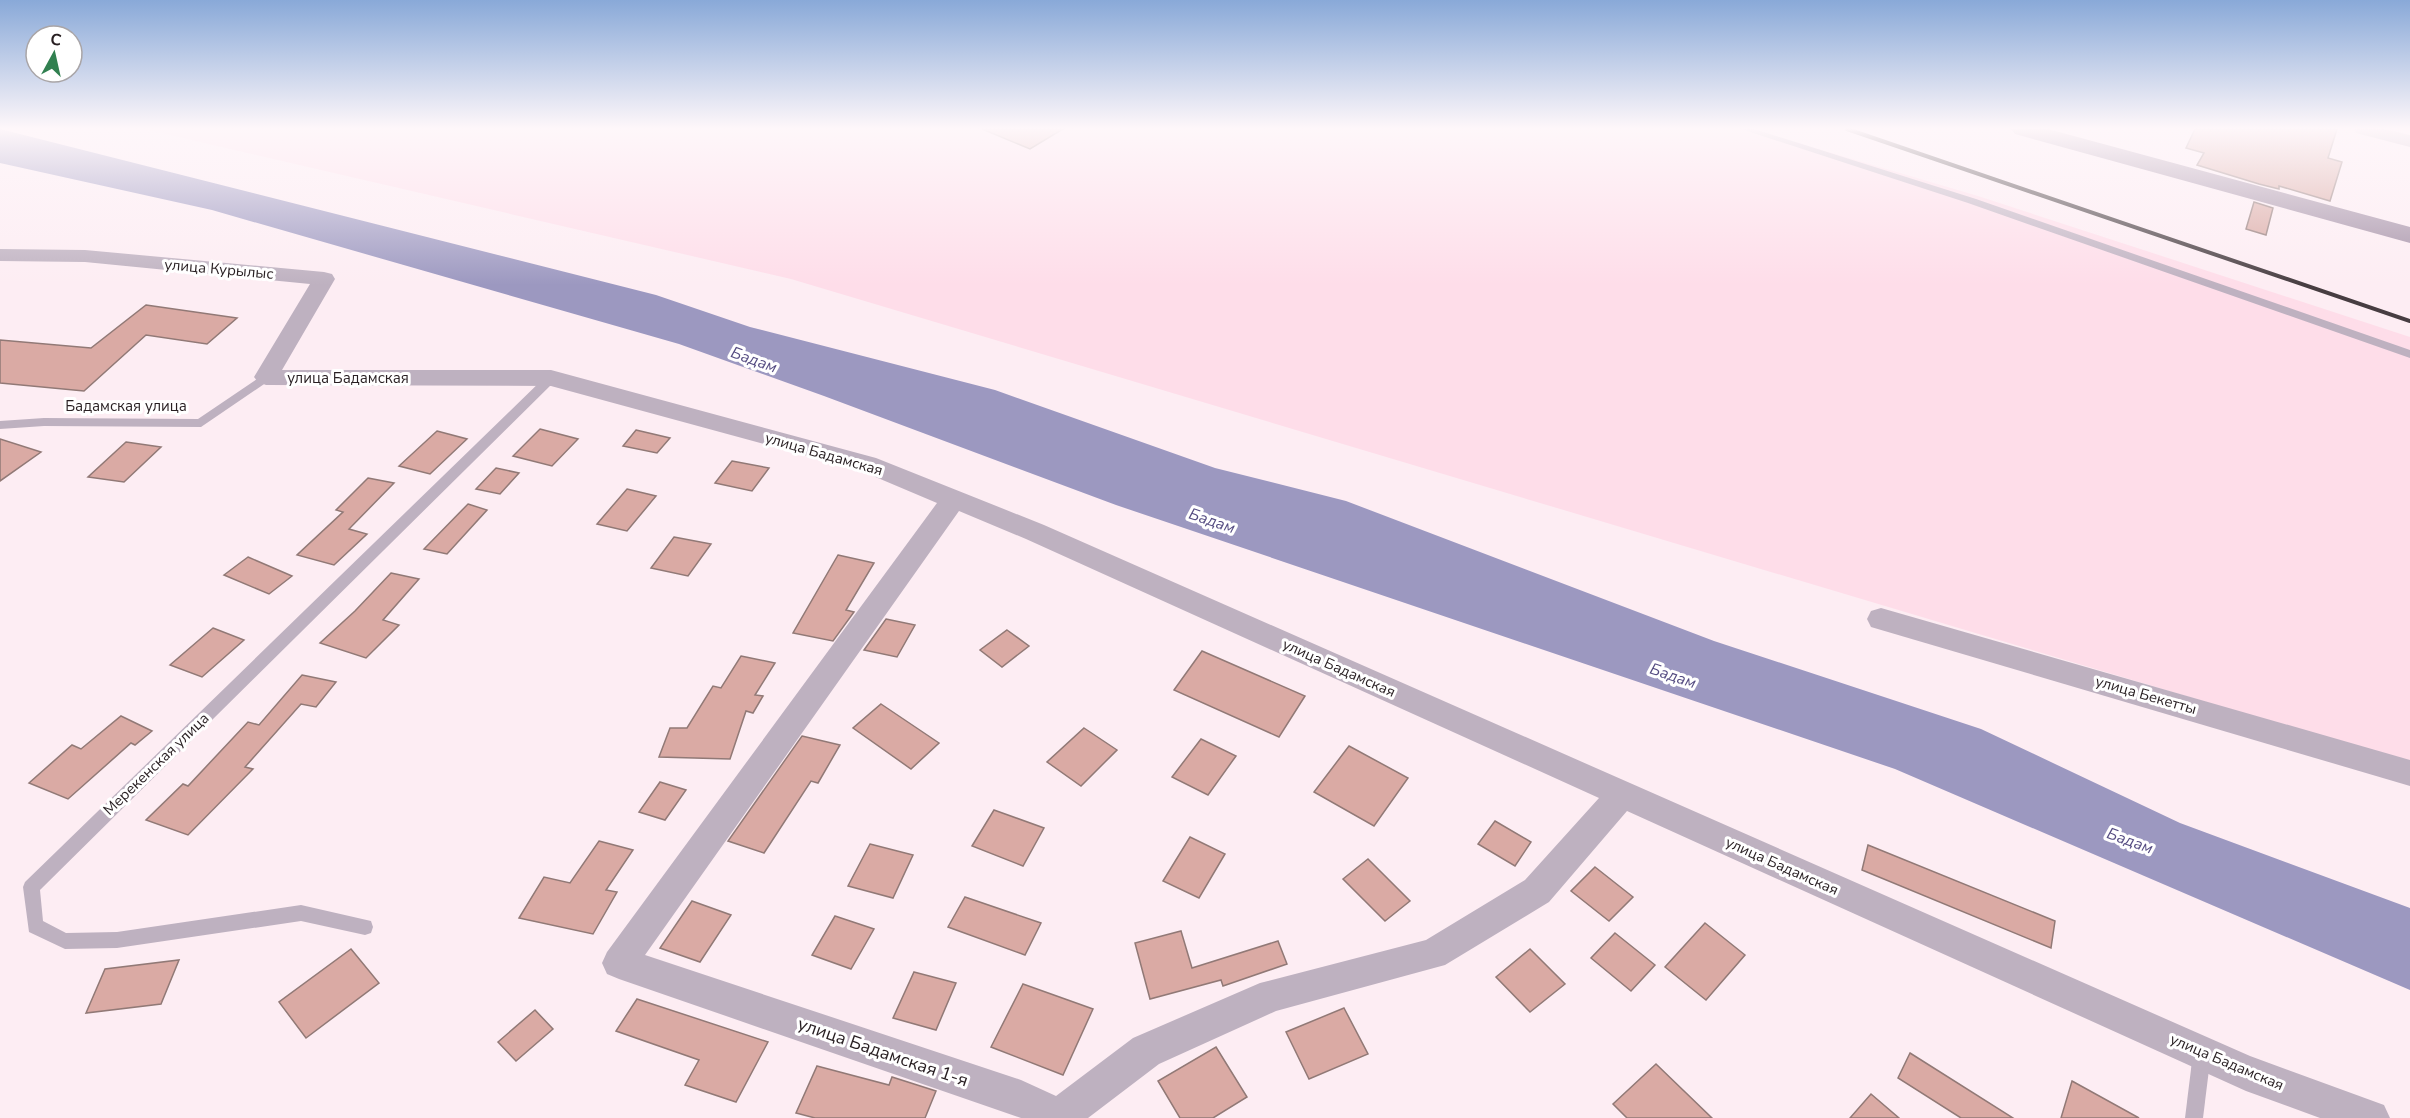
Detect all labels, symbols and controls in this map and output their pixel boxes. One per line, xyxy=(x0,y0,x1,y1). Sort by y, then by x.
north arrow xyxy=(24,24,84,84)
text: С xyxy=(49,28,63,52)
street label: улица Курылыс xyxy=(164,254,274,284)
water label: Бадам xyxy=(728,341,780,379)
street label: улица Бадамская xyxy=(287,368,409,388)
street label: Бадамская улица xyxy=(65,396,187,416)
street label: улица Бадамская xyxy=(763,428,885,480)
water label: Бадам xyxy=(1186,503,1238,539)
street label: улица Бадамская xyxy=(1279,634,1399,702)
water label: Бадам xyxy=(1647,658,1699,694)
street label: улица Бекетты xyxy=(2093,671,2199,719)
street label: Мерекенская улица xyxy=(99,708,213,820)
water label: Бадам xyxy=(2104,822,2156,860)
street label: улица Бадамская xyxy=(1722,832,1842,900)
street label: улица Бадамская 1-я xyxy=(795,1012,971,1092)
street label: улица Бадамская xyxy=(2167,1029,2287,1095)

